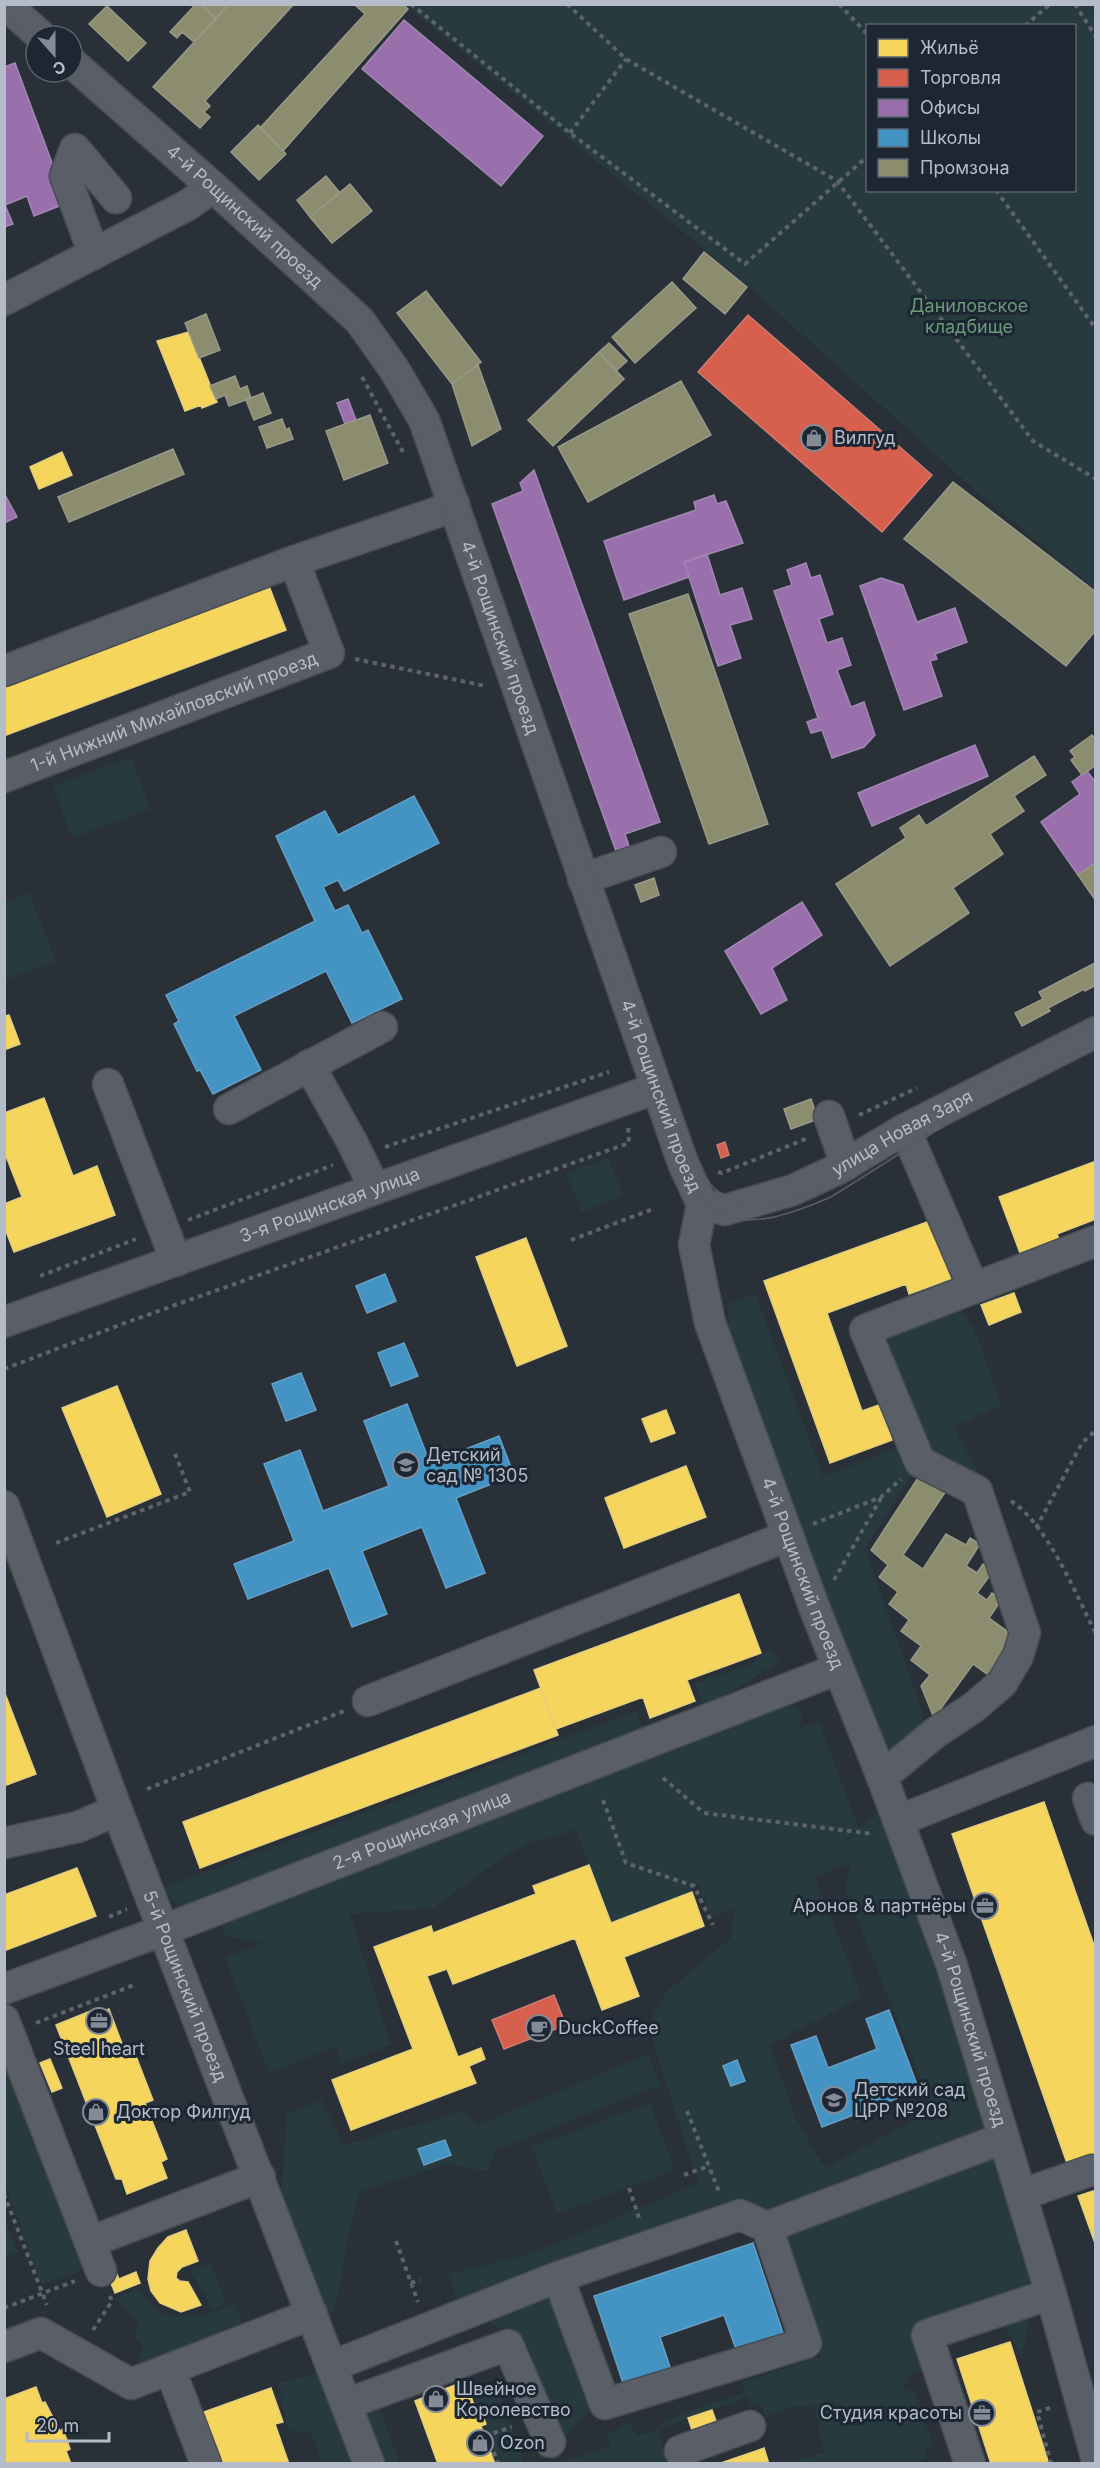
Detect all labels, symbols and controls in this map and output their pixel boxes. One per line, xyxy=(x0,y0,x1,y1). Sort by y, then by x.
north arrow xyxy=(24,24,84,84)
legend xyxy=(866,24,1076,192)
text: Жильё xyxy=(920,37,979,58)
text: С xyxy=(50,57,68,80)
text: Торговля xyxy=(920,67,1001,88)
text: Офисы xyxy=(920,97,980,118)
text: Школы xyxy=(920,127,981,148)
street label: 4-й Рощинский проезд xyxy=(162,140,328,292)
text: Промзона xyxy=(920,157,1010,178)
park label: Даниловское кладбище xyxy=(910,295,1028,337)
shop icon: Вилгуд xyxy=(799,423,829,453)
place label: Вилгуд xyxy=(834,427,896,448)
street label: 4-й Рощинский проезд xyxy=(457,538,544,737)
street label: 1-й Нижний Михайловский проезд xyxy=(27,647,320,776)
street label: 4-й Рощинский проезд xyxy=(617,997,706,1196)
street label: улица Новая Заря xyxy=(829,1085,976,1180)
street label: 3-я Рощинская улица xyxy=(237,1163,422,1247)
place label: Детский сад № 1305 xyxy=(426,1444,528,1486)
school or university icon: Детский сад № 1305 xyxy=(391,1450,421,1480)
street label: 4-й Рощинский проезд xyxy=(757,1474,849,1672)
street label: 2-я Рощинская улица xyxy=(330,1786,514,1874)
street label: 5-й Рощинский проезд xyxy=(139,1887,232,2084)
office icon: Аронов & партнёры xyxy=(970,1891,1000,1921)
place label: Аронов & партнёры xyxy=(793,1895,966,1916)
street label: 4-й Рощинский проезд xyxy=(930,1928,1011,2129)
office icon: Steel heart xyxy=(84,2006,114,2036)
cafe icon: DuckCoffee xyxy=(524,2013,554,2043)
place label: DuckCoffee xyxy=(558,2017,659,2038)
place label: Steel heart xyxy=(53,2038,145,2059)
place label: Детский сад ЦРР №208 xyxy=(854,2079,966,2121)
school or university icon: Детский сад ЦРР №208 xyxy=(819,2085,849,2115)
shop icon: Доктор Филгуд xyxy=(81,2097,111,2127)
place label: Доктор Филгуд xyxy=(116,2101,251,2122)
place label: Швейное Королевство xyxy=(456,2378,571,2420)
shop icon: Швейное Королевство xyxy=(421,2384,451,2414)
office icon: Студия красоты xyxy=(967,2398,997,2428)
place label: Студия красоты xyxy=(820,2402,962,2423)
scale bar xyxy=(27,2405,110,2443)
text: 20 m xyxy=(36,2415,79,2436)
shop icon: Ozon xyxy=(465,2428,495,2458)
place label: Ozon xyxy=(500,2432,545,2453)

